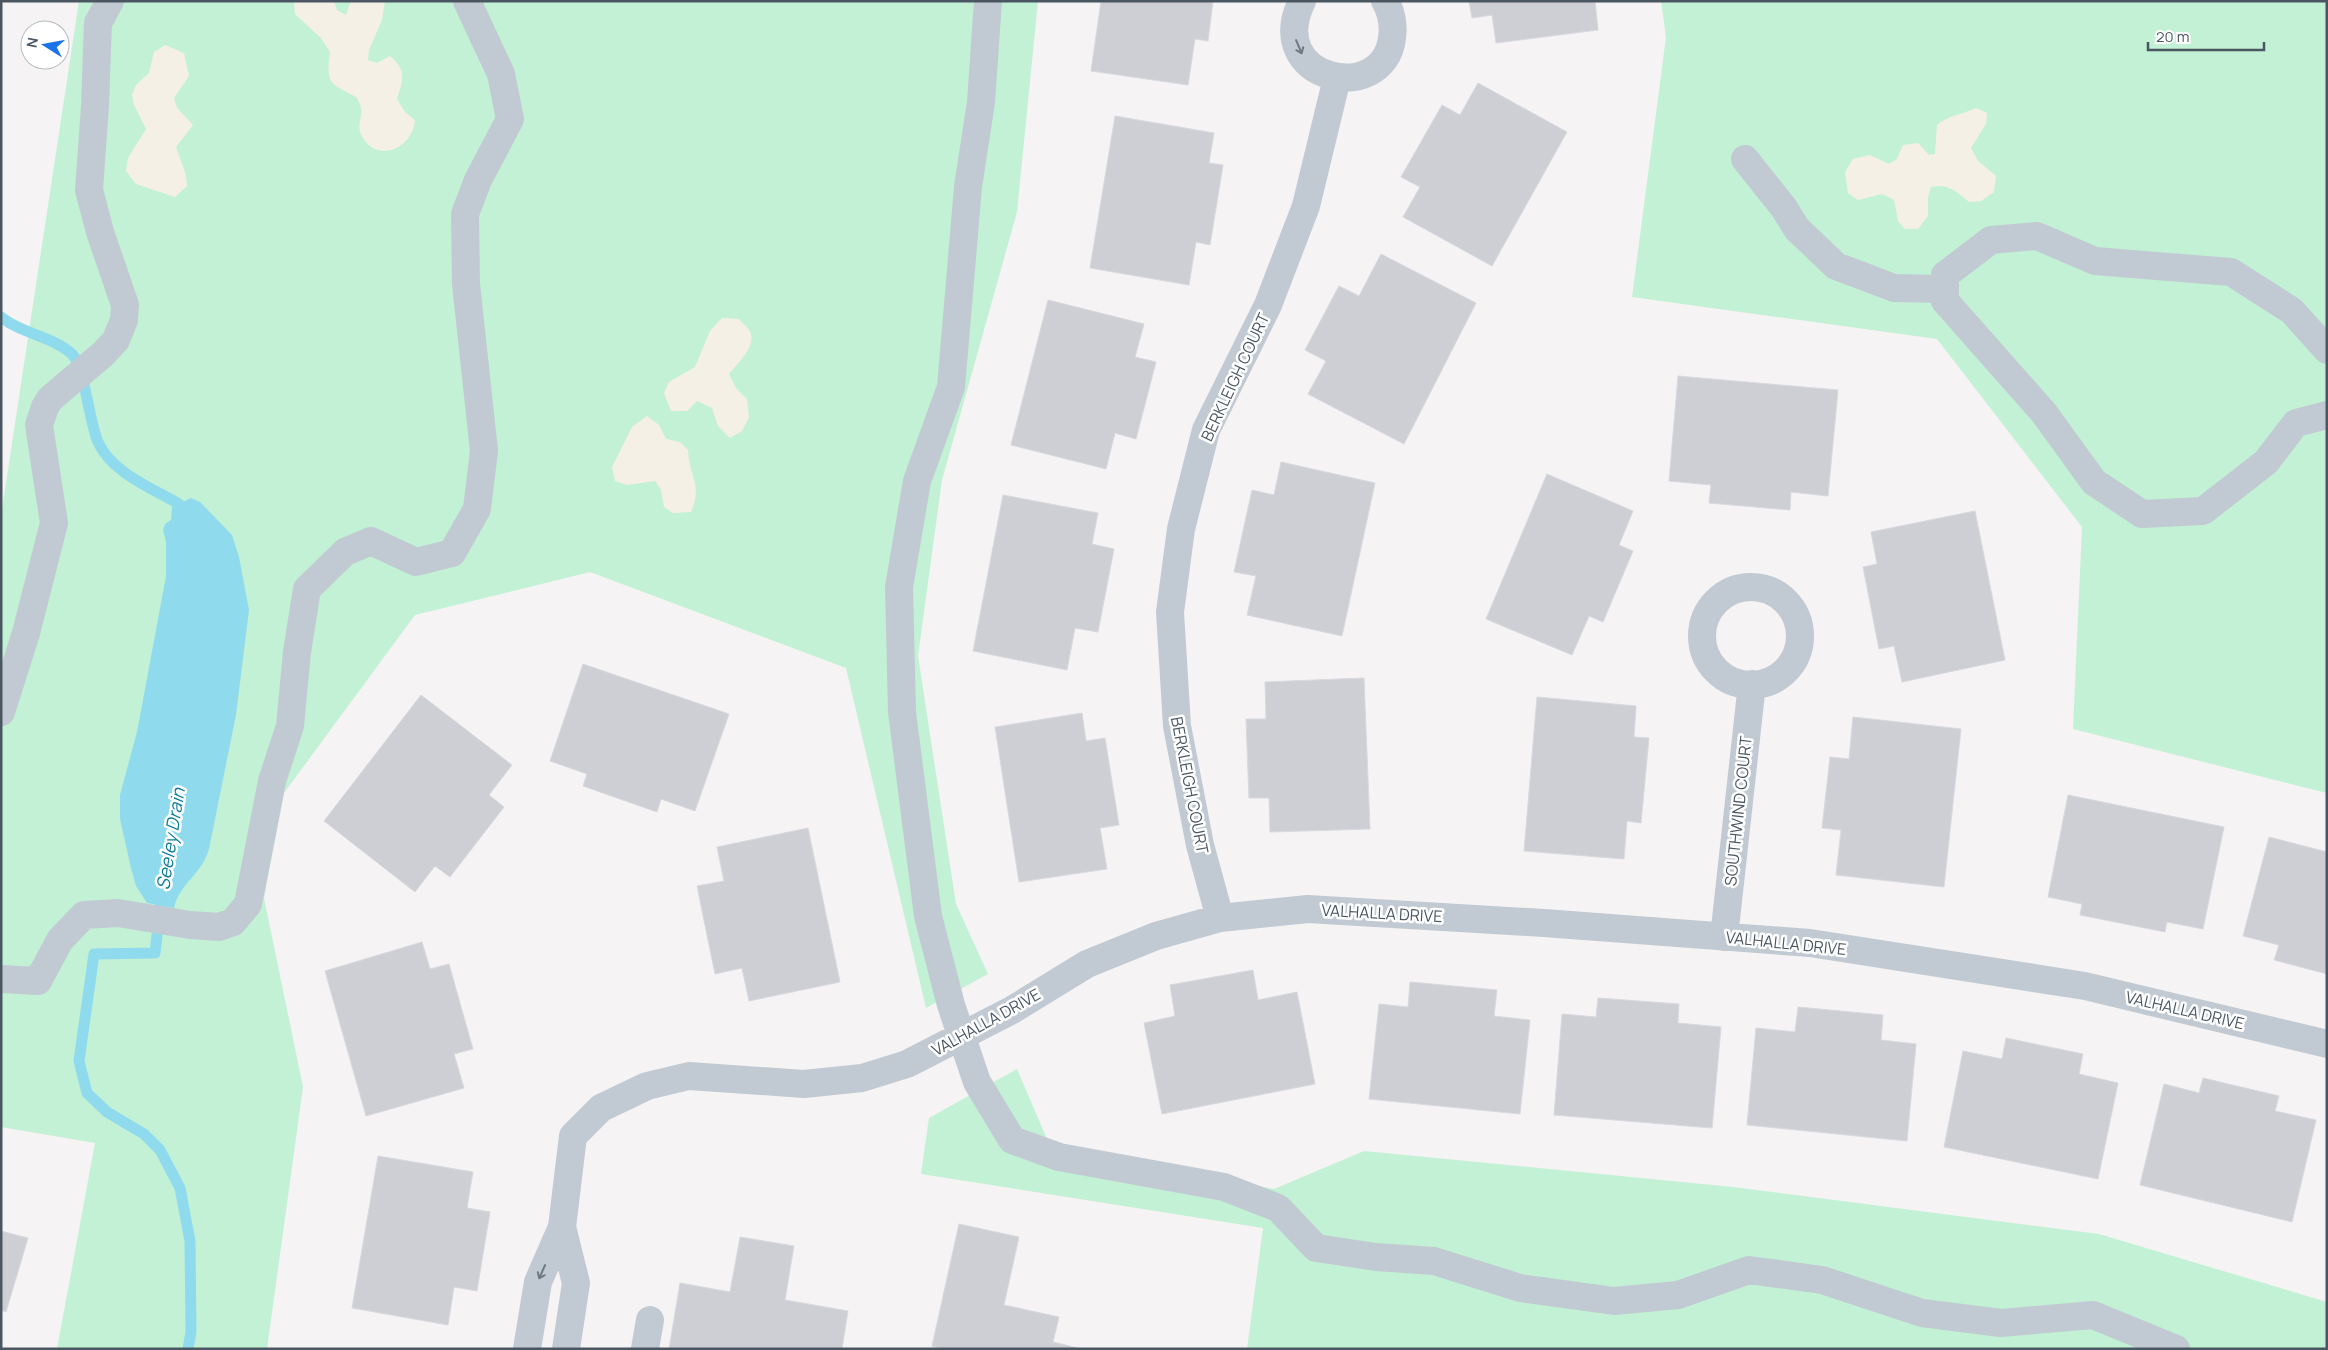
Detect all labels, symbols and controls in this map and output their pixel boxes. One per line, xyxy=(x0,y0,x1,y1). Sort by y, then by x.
north arrow xyxy=(20,20,70,70)
scale bar xyxy=(2148,20,2264,52)
text: 20 m xyxy=(2156,26,2189,47)
text: N xyxy=(21,36,42,49)
one-way arrow xyxy=(1295,39,1304,54)
street label: BERKLEIGH COURT xyxy=(1196,309,1275,445)
street label: BERKLEIGH COURT xyxy=(1166,715,1214,856)
street label: SOUTHWIND COURT xyxy=(1719,734,1757,887)
water label: Seeley Drain xyxy=(150,785,190,892)
street label: VALHALLA DRIVE xyxy=(1321,899,1443,927)
street label: VALHALLA DRIVE xyxy=(1725,926,1847,960)
street label: VALHALLA DRIVE xyxy=(928,983,1044,1061)
street label: VALHALLA DRIVE xyxy=(2124,986,2246,1034)
one-way arrow xyxy=(537,1264,547,1279)

